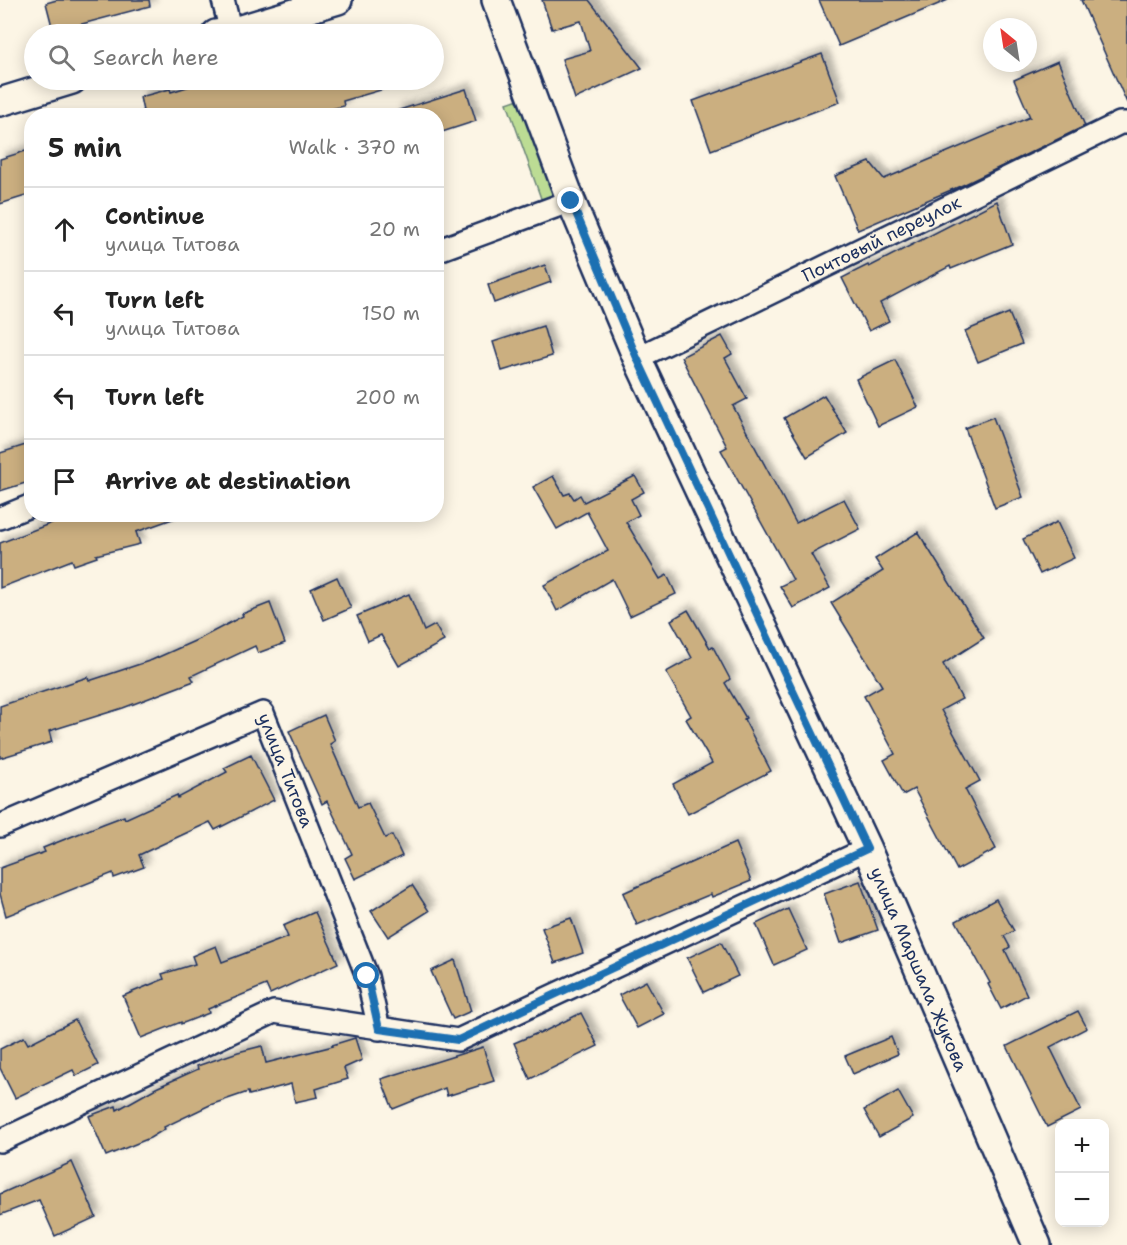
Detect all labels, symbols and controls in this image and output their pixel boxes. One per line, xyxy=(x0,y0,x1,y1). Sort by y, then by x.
north arrow xyxy=(983,18,1037,72)
search box xyxy=(24,24,444,90)
icon: search xyxy=(45,41,78,74)
text: Search here xyxy=(93,43,219,72)
text: 5 min xyxy=(48,130,122,165)
text: Walk · 370 m xyxy=(289,134,420,160)
route end xyxy=(557,187,583,213)
street label: Почтовый переулок xyxy=(798,190,965,288)
text: Continue xyxy=(105,202,205,231)
icon: ahead xyxy=(48,213,81,246)
text: 20 m xyxy=(369,216,420,242)
text: улица Титова xyxy=(105,231,240,257)
text: Turn left xyxy=(105,286,204,315)
icon: left xyxy=(48,297,81,330)
text: 150 m xyxy=(362,300,420,326)
text: улица Титова xyxy=(105,315,240,341)
icon: left xyxy=(48,381,81,414)
text: Turn left xyxy=(105,383,204,412)
text: 200 m xyxy=(355,384,420,410)
icon: arrive xyxy=(48,465,81,498)
text: Arrive at destination xyxy=(105,467,351,496)
street label: улица Титова xyxy=(252,710,319,831)
street label: улица Маршала Жукова xyxy=(864,863,973,1075)
route start xyxy=(353,962,379,988)
map controls xyxy=(1055,1119,1109,1227)
button: + xyxy=(1055,1119,1109,1173)
button: − xyxy=(1055,1173,1109,1227)

